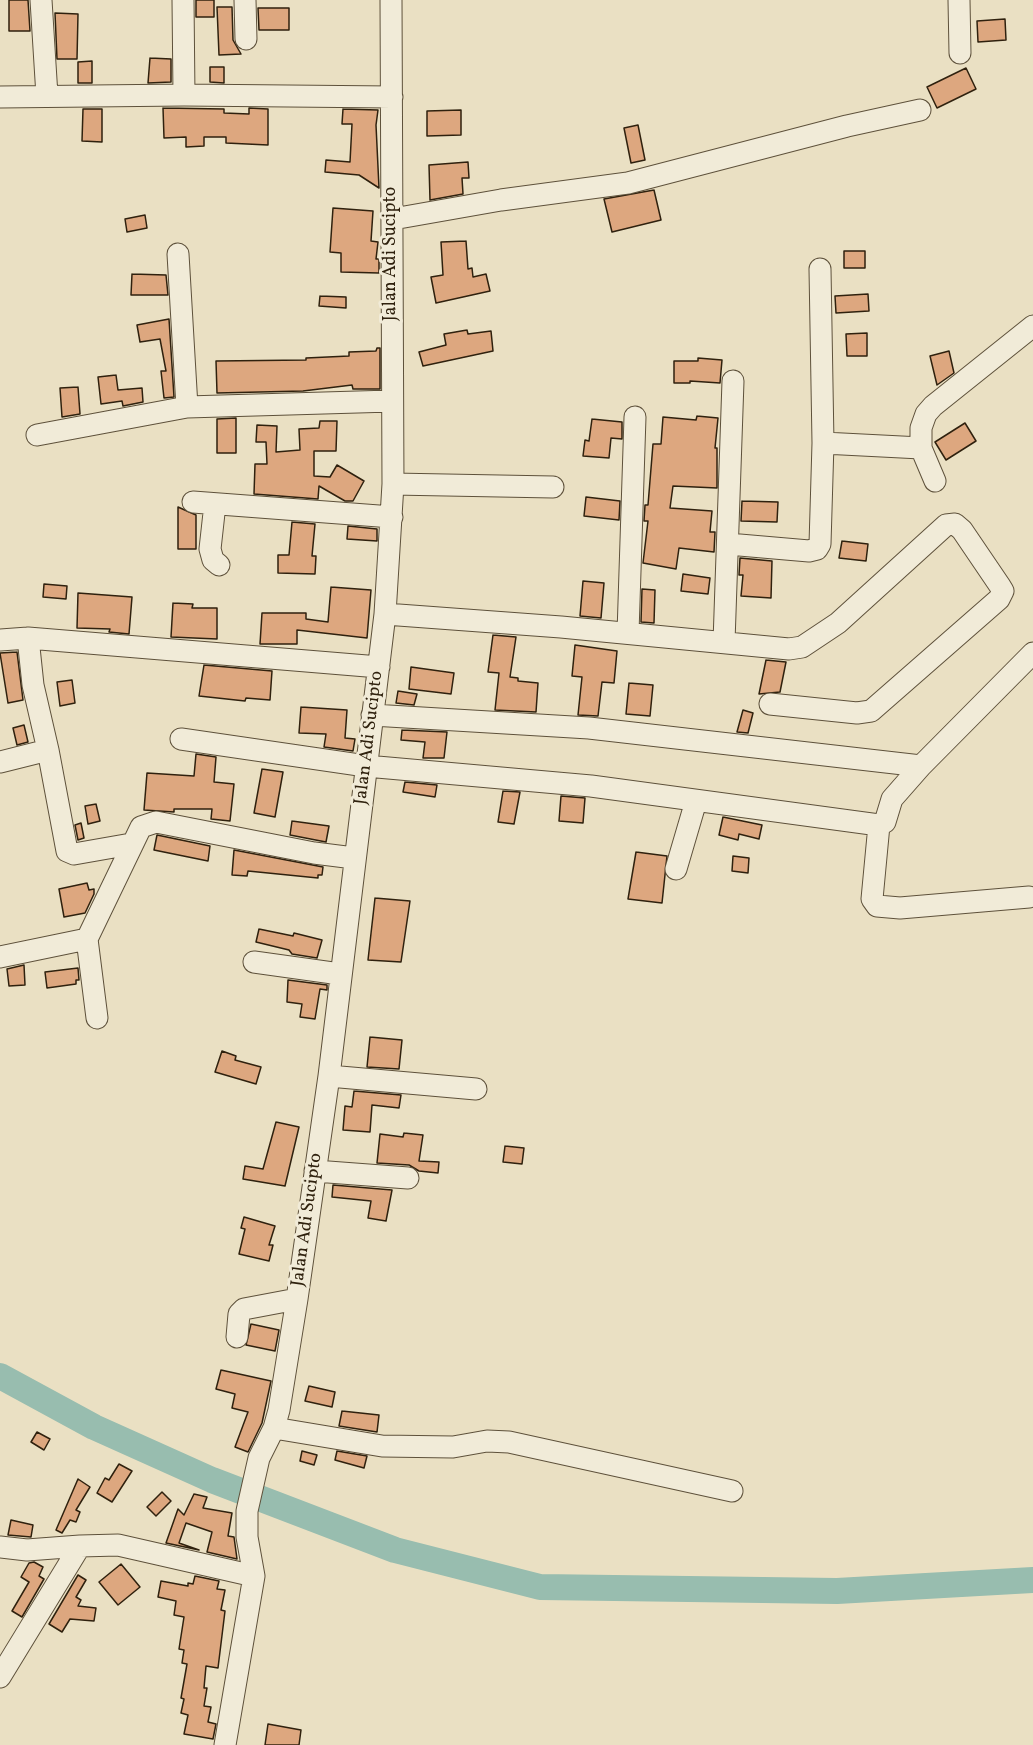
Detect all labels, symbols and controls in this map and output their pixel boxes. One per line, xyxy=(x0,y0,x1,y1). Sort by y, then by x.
street label: Jalan Adi Sucipto xyxy=(381,187,403,321)
street label: Jalan Adi Sucipto xyxy=(351,670,389,806)
street label: Jalan Adi Sucipto xyxy=(288,1152,328,1288)

